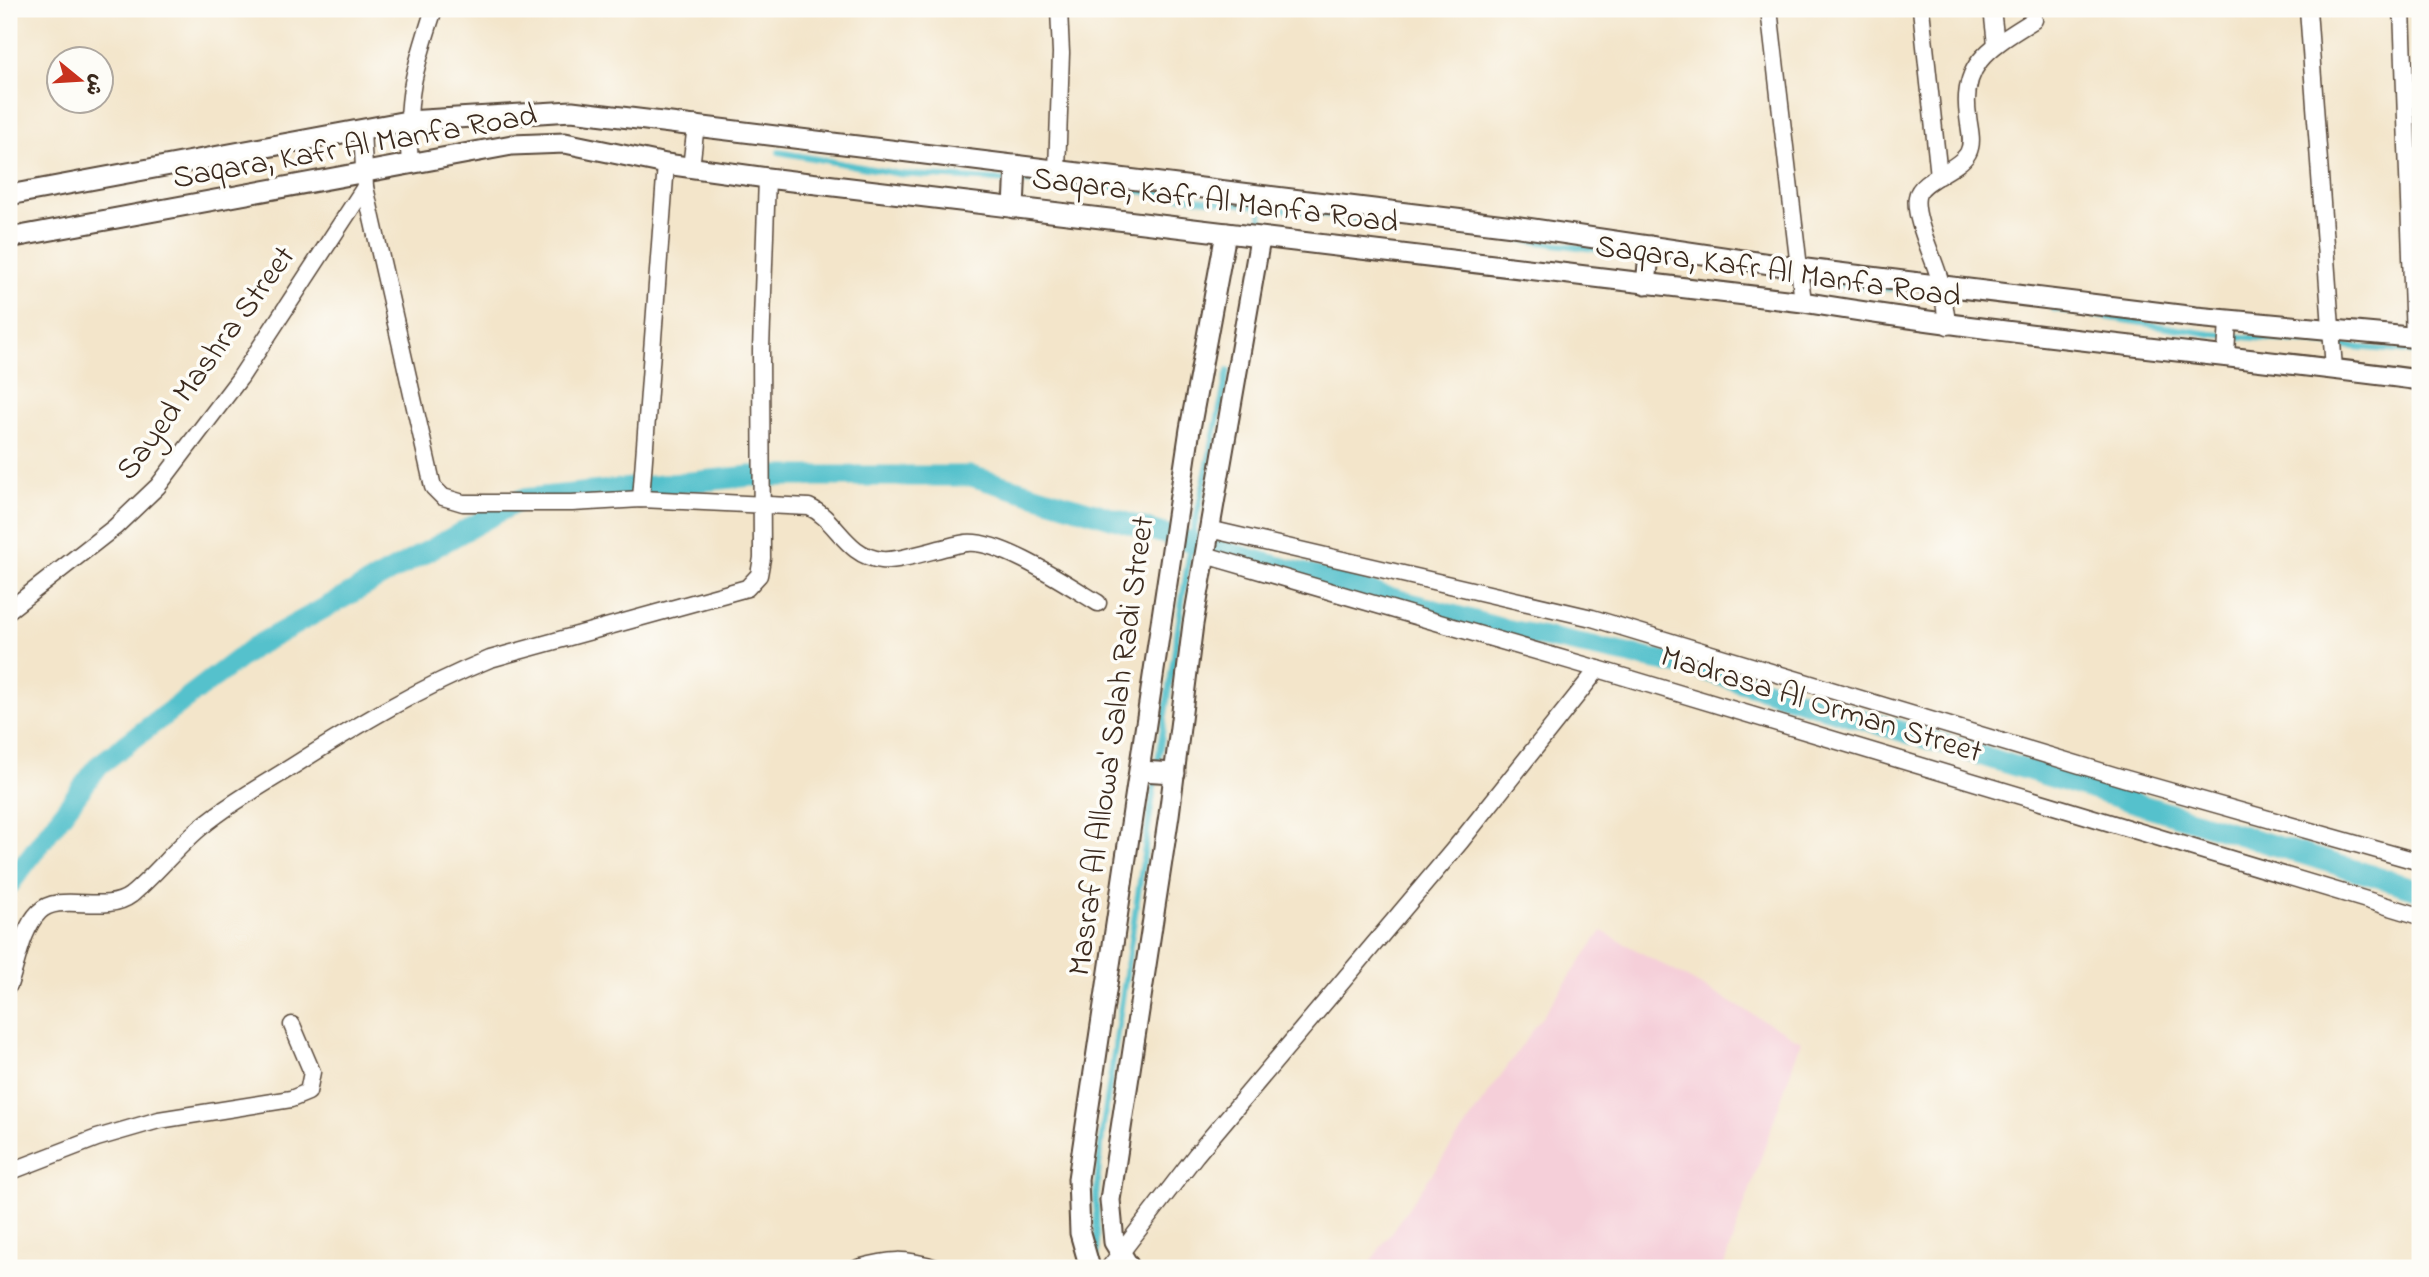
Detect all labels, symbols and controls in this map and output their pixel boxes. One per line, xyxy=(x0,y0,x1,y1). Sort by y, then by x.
north arrow xyxy=(46,46,116,116)
text: ش xyxy=(78,70,110,99)
street label: Saqara, Kafr Al Manfa Road xyxy=(169,93,541,203)
street label: Saqara, Kafr Al Manfa Road xyxy=(1029,156,1401,248)
street label: Saqara, Kafr Al Manfa Road xyxy=(1592,224,1964,322)
street label: Sayed Mashra Street xyxy=(106,237,308,491)
street label: Masraf Al Allowa' Salah Radi Street xyxy=(1057,513,1169,979)
street label: Madrasa Al Orman Street xyxy=(1654,635,1988,777)

